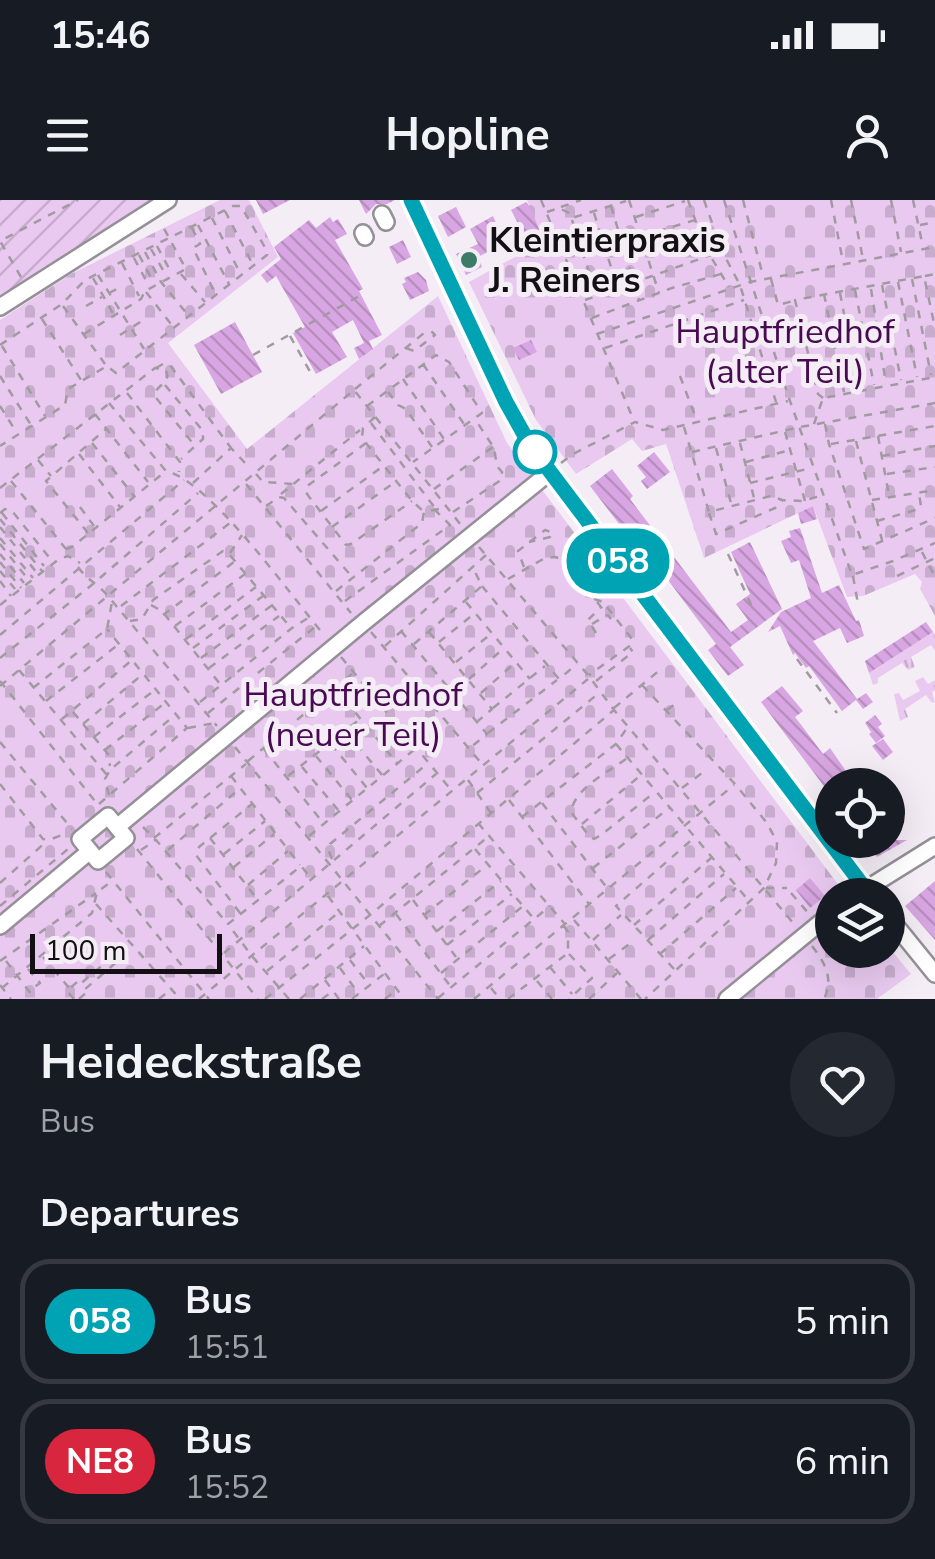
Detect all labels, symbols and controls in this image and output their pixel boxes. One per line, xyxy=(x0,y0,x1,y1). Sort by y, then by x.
text: 15:46 xyxy=(50,10,151,61)
text: Hopline xyxy=(385,105,550,166)
icon: menu xyxy=(40,108,95,163)
icon: person xyxy=(840,108,895,163)
place label: Kleintierpraxis J. Reiners xyxy=(488,217,725,304)
marker: Kleintierpraxis J. Reiners xyxy=(458,249,480,271)
park label: Hauptfriedhof (alter Teil) xyxy=(675,308,896,395)
unlabelled marker xyxy=(514,431,556,473)
line badge: 058 xyxy=(560,528,676,594)
text: 058 xyxy=(586,538,650,585)
park label: Hauptfriedhof (neuer Teil) xyxy=(243,671,464,758)
map controls xyxy=(815,768,905,968)
button: locate xyxy=(815,768,905,858)
button: layers xyxy=(815,878,905,968)
scale bar xyxy=(30,929,222,974)
text: 100 m xyxy=(45,932,127,970)
text: Heideckstraße xyxy=(40,1029,362,1095)
button: heart xyxy=(790,1032,895,1137)
text: Bus xyxy=(40,1100,95,1143)
text: Departures xyxy=(40,1188,239,1239)
text: Bus xyxy=(185,1275,252,1326)
text: 5 min xyxy=(795,1296,890,1347)
text: 058 xyxy=(68,1298,132,1345)
text: 15:51 xyxy=(185,1326,269,1369)
text: Bus xyxy=(185,1415,252,1466)
text: 6 min xyxy=(795,1436,890,1487)
text: NE8 xyxy=(66,1438,134,1485)
text: 15:52 xyxy=(185,1466,269,1509)

